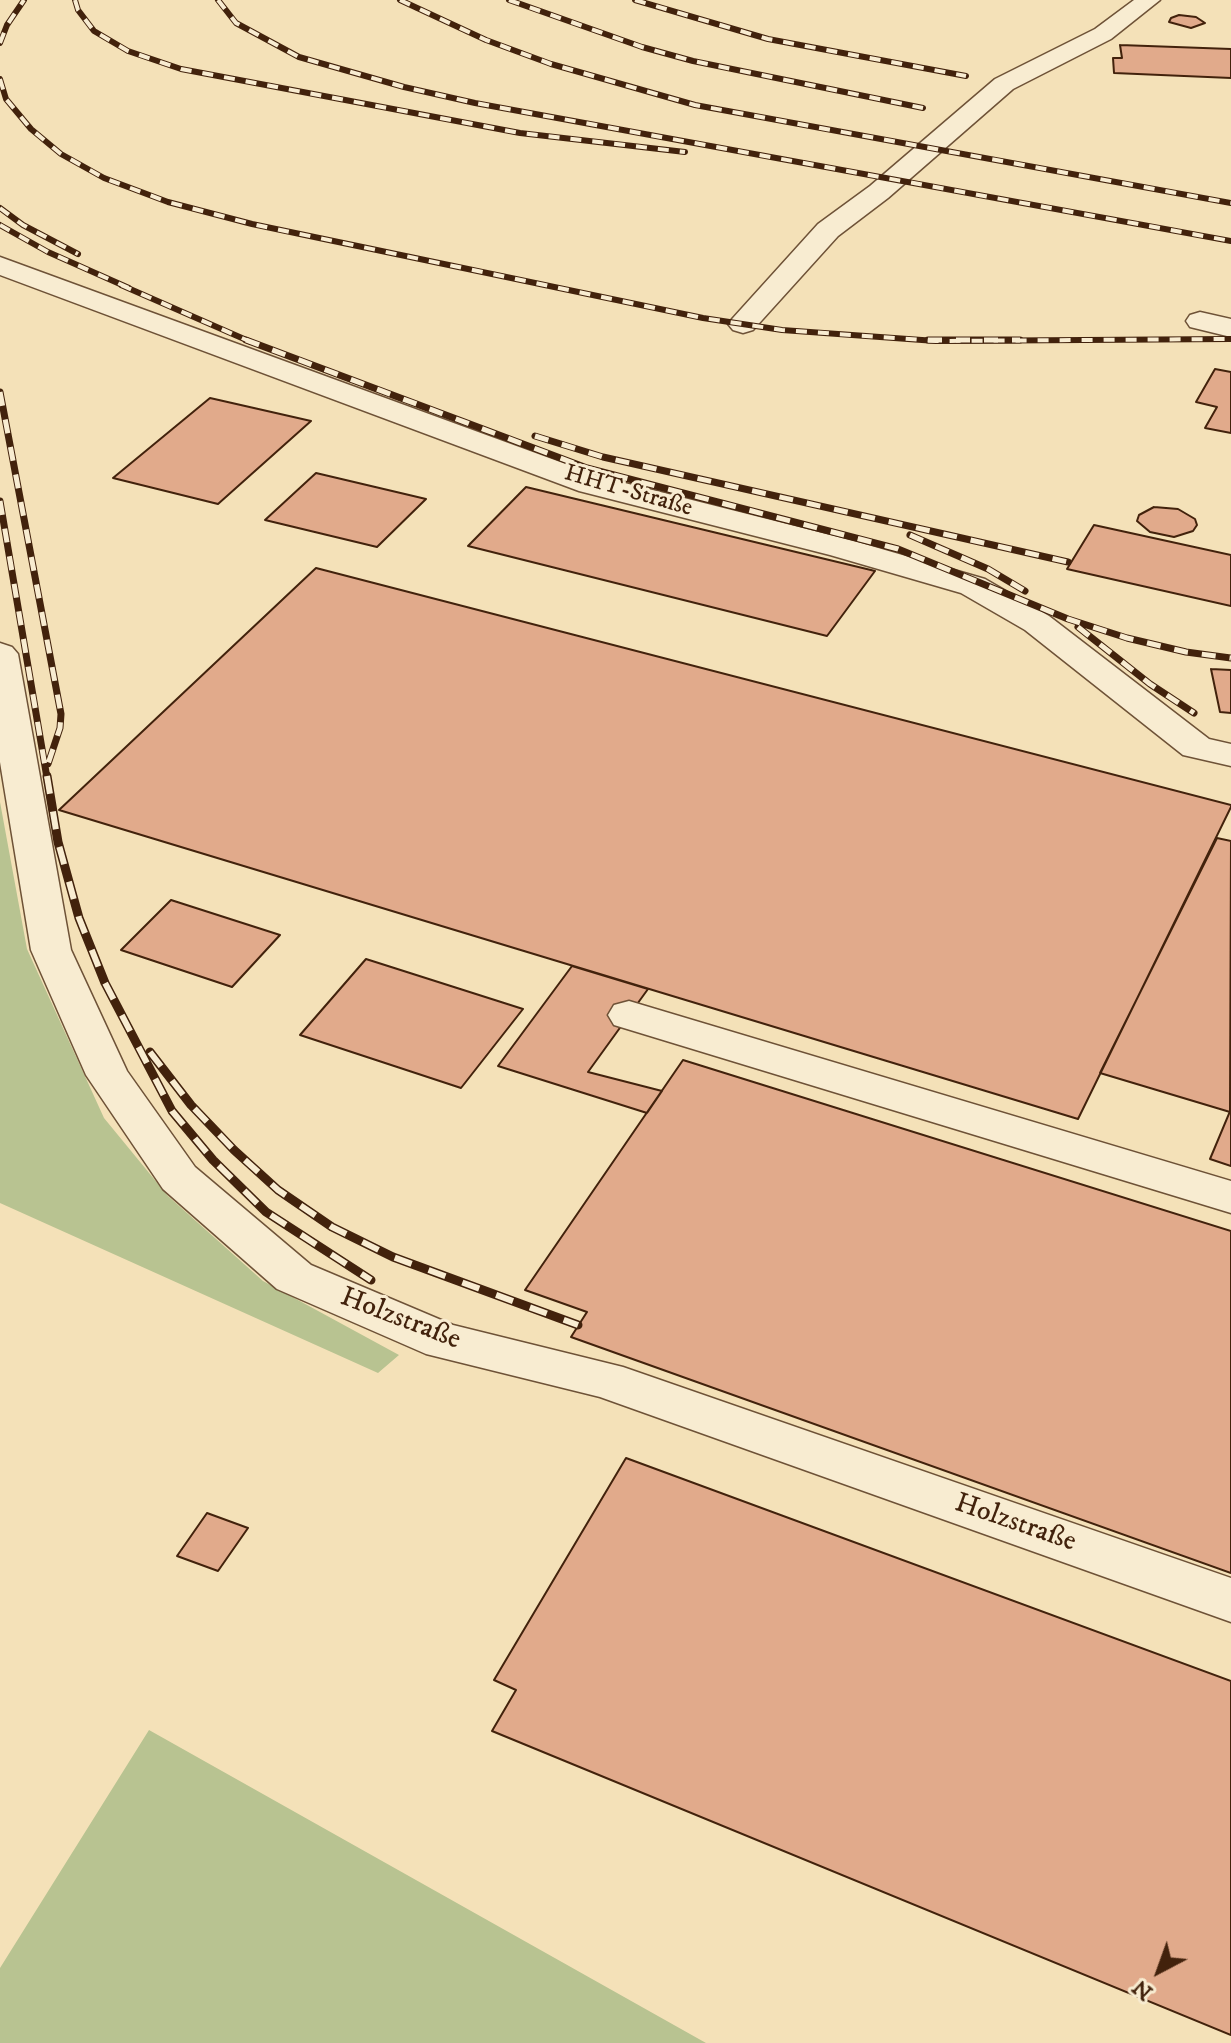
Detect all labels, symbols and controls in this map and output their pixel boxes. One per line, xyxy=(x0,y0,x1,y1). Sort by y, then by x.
street label: HHT-Straße xyxy=(561,460,695,524)
street label: Holzstraße xyxy=(335,1282,465,1358)
street label: Holzstraße xyxy=(950,1488,1080,1560)
north arrow xyxy=(1119,1931,1199,2011)
text: N xyxy=(1127,1973,1159,2006)

